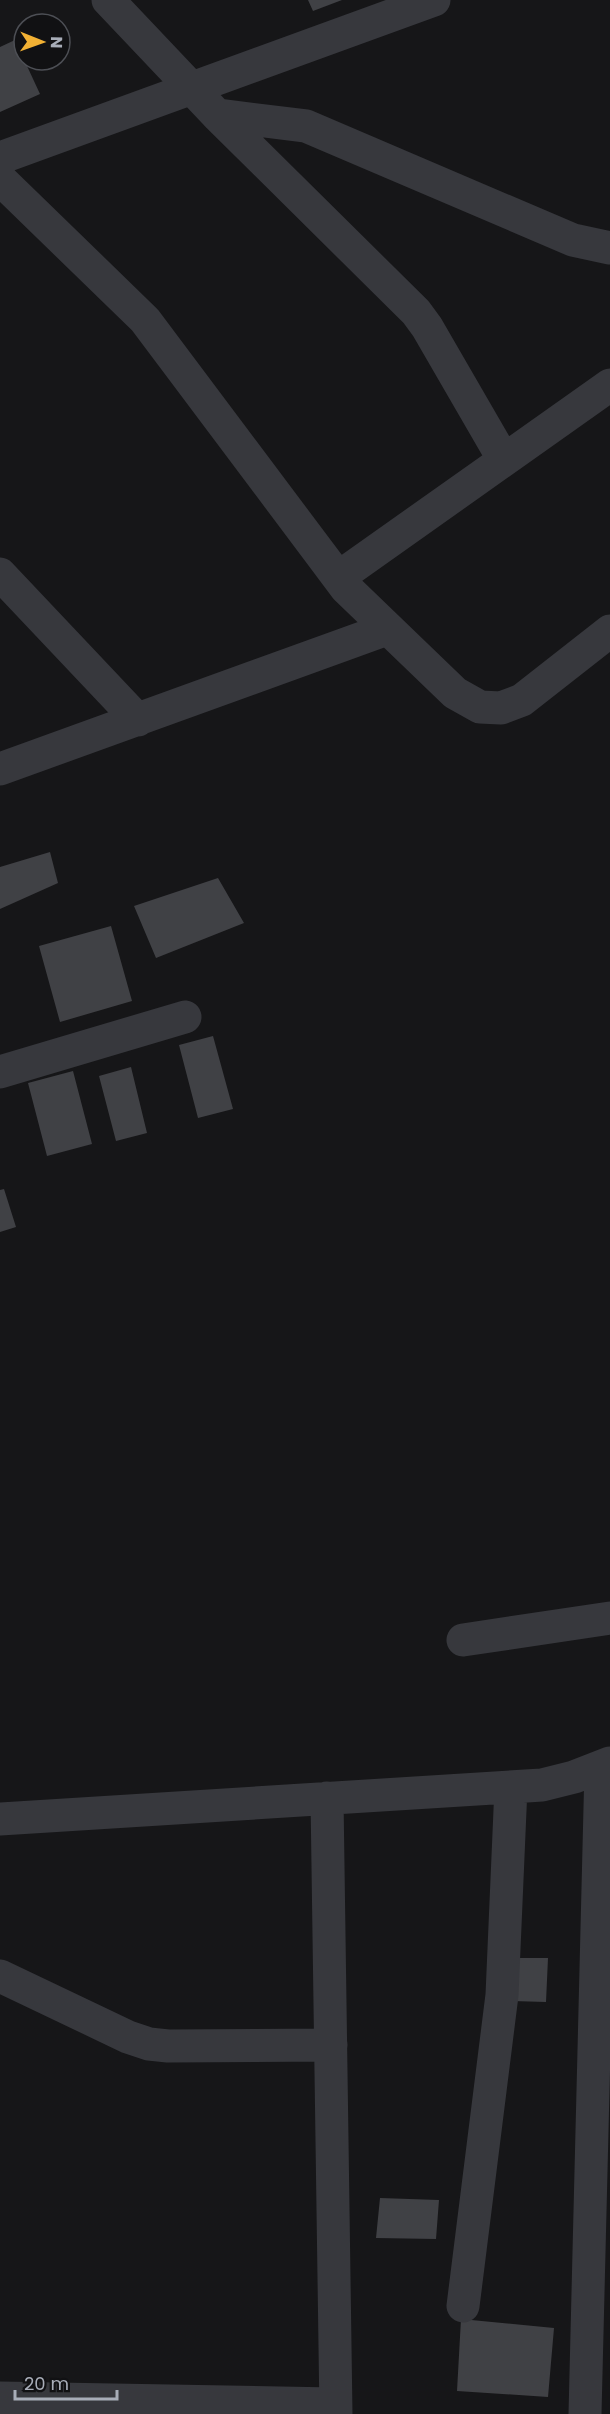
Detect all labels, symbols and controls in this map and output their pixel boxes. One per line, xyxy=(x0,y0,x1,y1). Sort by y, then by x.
north arrow xyxy=(12,12,72,72)
text: N xyxy=(45,36,68,48)
scale bar xyxy=(15,2363,117,2401)
text: 20 m xyxy=(24,2371,69,2396)

